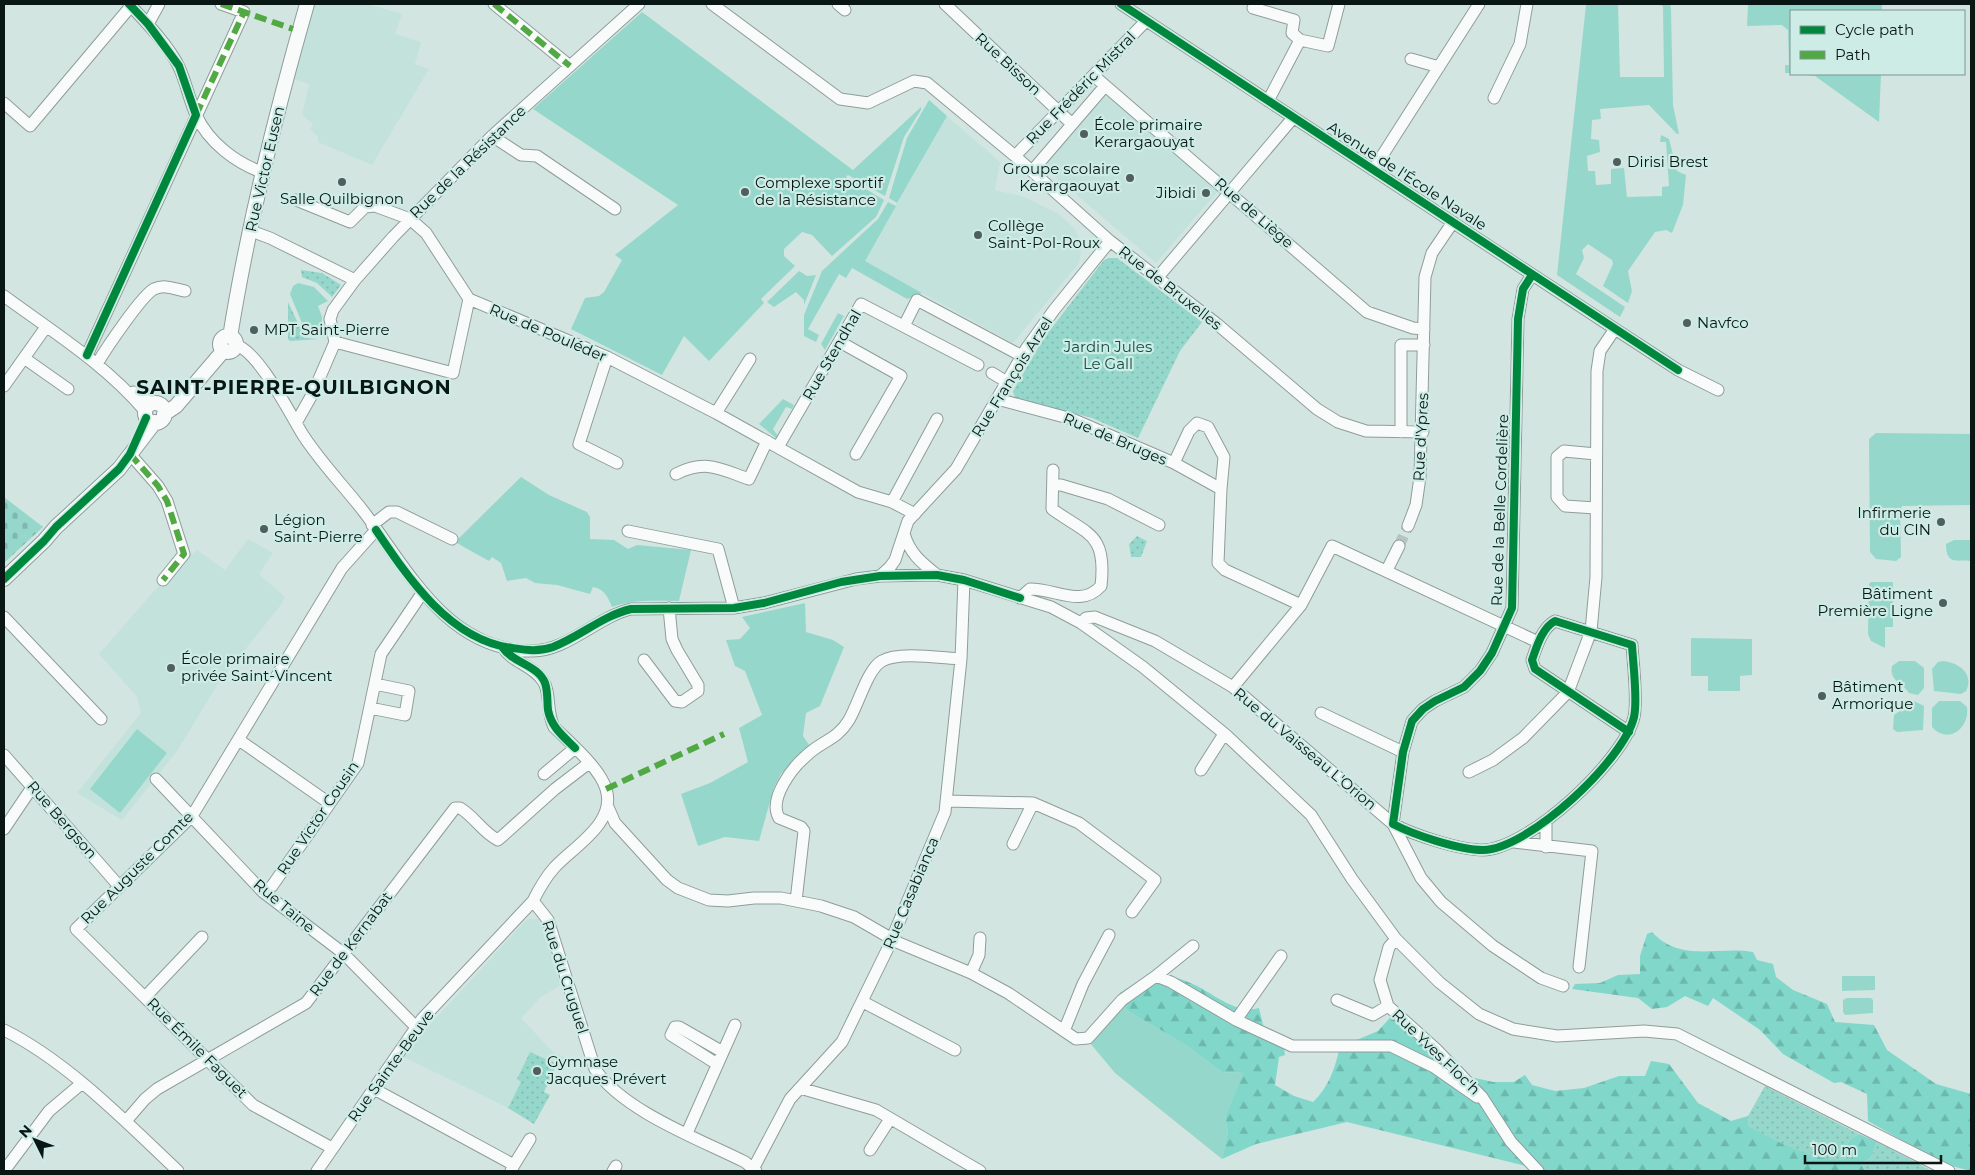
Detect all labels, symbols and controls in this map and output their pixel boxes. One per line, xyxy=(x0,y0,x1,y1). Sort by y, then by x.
legend xyxy=(1790,10,1965,75)
text: Cycle path xyxy=(1835,20,1914,39)
street label: Rue Frédéric Mistral xyxy=(1022,27,1139,148)
street label: Rue Bisson xyxy=(971,28,1045,99)
text: Path xyxy=(1835,45,1871,64)
street label: Rue de la Résistance xyxy=(405,101,530,222)
street label: Rue Victor Eusen xyxy=(241,104,288,234)
place label: École primaire Kerargaouyat xyxy=(1094,115,1202,151)
street label: Avenue de l'École Navale xyxy=(1324,117,1490,234)
marker: École primaire Kerargaouyat xyxy=(1078,128,1090,140)
place label: Dirisi Brest xyxy=(1627,152,1708,171)
marker: Dirisi Brest xyxy=(1611,156,1623,168)
place label: Groupe scolaire Kerargaouyat xyxy=(1003,159,1120,195)
marker: Groupe scolaire Kerargaouyat xyxy=(1124,172,1136,184)
place label: Complexe sportif de la Résistance xyxy=(755,173,884,209)
street label: Rue de Liège xyxy=(1211,173,1298,252)
marker: Salle Quilbignon xyxy=(336,176,348,188)
place label: Jibidi xyxy=(1155,183,1196,202)
marker: Complexe sportif de la Résistance xyxy=(739,186,751,198)
marker: Jibidi xyxy=(1200,187,1212,199)
place label: Salle Quilbignon xyxy=(280,189,404,208)
place label: Collège Saint-Pol-Roux xyxy=(988,216,1100,252)
marker: Collège Saint-Pol-Roux xyxy=(972,229,984,241)
street label: Rue de Bruxelles xyxy=(1115,241,1226,334)
street label: Rue de Pouléder xyxy=(487,299,610,366)
street label: Rue Stendhal xyxy=(798,306,865,403)
street label: Rue François Arzel xyxy=(967,313,1056,440)
place label: Navfco xyxy=(1697,313,1749,332)
marker: Navfco xyxy=(1681,317,1693,329)
place label: MPT Saint-Pierre xyxy=(264,320,390,339)
marker: MPT Saint-Pierre xyxy=(248,324,260,336)
park label: Jardin Jules Le Gall xyxy=(1063,337,1152,373)
district label: SAINT-PIERRE-QUILBIGNON xyxy=(136,375,452,399)
street label: Rue d'Ypres xyxy=(1409,392,1432,482)
street label: Rue de Bruges xyxy=(1060,408,1170,469)
street label: Rue de la Belle Cordelière xyxy=(1487,414,1512,606)
place label: Infirmerie du CIN xyxy=(1857,503,1931,539)
place label: Légion Saint-Pierre xyxy=(274,510,363,546)
marker: Infirmerie du CIN xyxy=(1935,516,1947,528)
marker: Légion Saint-Pierre xyxy=(258,523,270,535)
place label: Bâtiment Première Ligne xyxy=(1818,584,1933,620)
marker: Bâtiment Première Ligne xyxy=(1937,597,1949,609)
place label: École primaire privée Saint-Vincent xyxy=(181,649,333,685)
marker: École primaire privée Saint-Vincent xyxy=(165,662,177,674)
place label: Bâtiment Armorique xyxy=(1832,677,1913,713)
street label: Rue du Vaisseau L'Orion xyxy=(1230,683,1381,814)
marker: Bâtiment Armorique xyxy=(1816,690,1828,702)
street label: Rue Victor Cousin xyxy=(272,757,363,878)
street label: Rue Bergson xyxy=(23,777,101,863)
street label: Rue Auguste Comte xyxy=(76,807,197,928)
street label: Rue Casabianca xyxy=(878,834,943,952)
street label: Rue Taine xyxy=(250,874,319,937)
street label: Rue de Kernabat xyxy=(305,888,396,1000)
street label: Rue du Cruguel xyxy=(538,918,593,1036)
street label: Rue Émile Faguet xyxy=(143,993,252,1102)
street label: Rue Yves Floc'h xyxy=(1388,1005,1485,1099)
street label: Rue Sainte-Beuve xyxy=(343,1006,438,1126)
place label: Gymnase Jacques Prévert xyxy=(546,1052,667,1088)
marker: Gymnase Jacques Prévert xyxy=(531,1065,543,1077)
north arrow xyxy=(10,1115,60,1165)
text: N xyxy=(15,1121,36,1142)
scale bar xyxy=(1805,1132,1941,1164)
text: 100 m xyxy=(1812,1140,1857,1159)

